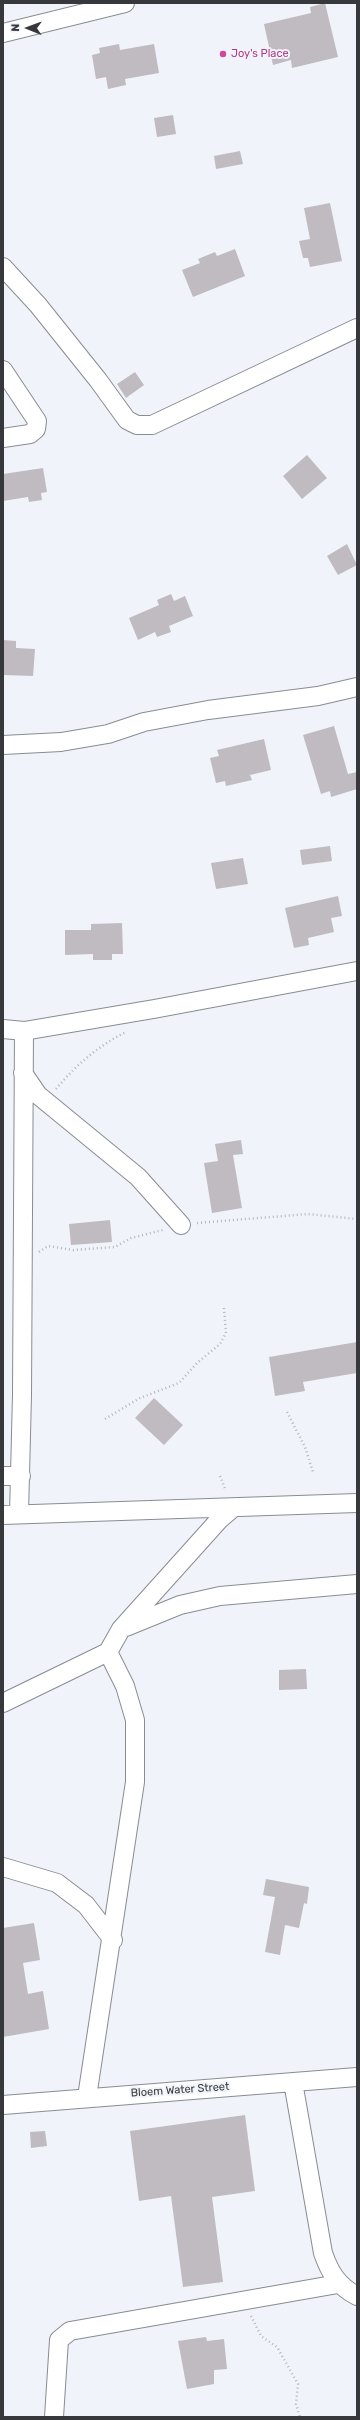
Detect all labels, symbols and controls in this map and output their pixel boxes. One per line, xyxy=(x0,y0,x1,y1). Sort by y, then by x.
north arrow xyxy=(8,8,48,48)
text: N xyxy=(9,24,22,32)
place label: Joy's Place xyxy=(231,47,289,61)
marker: Joy's Place xyxy=(218,49,228,59)
street label: Bloem Water Street xyxy=(130,2080,230,2100)

